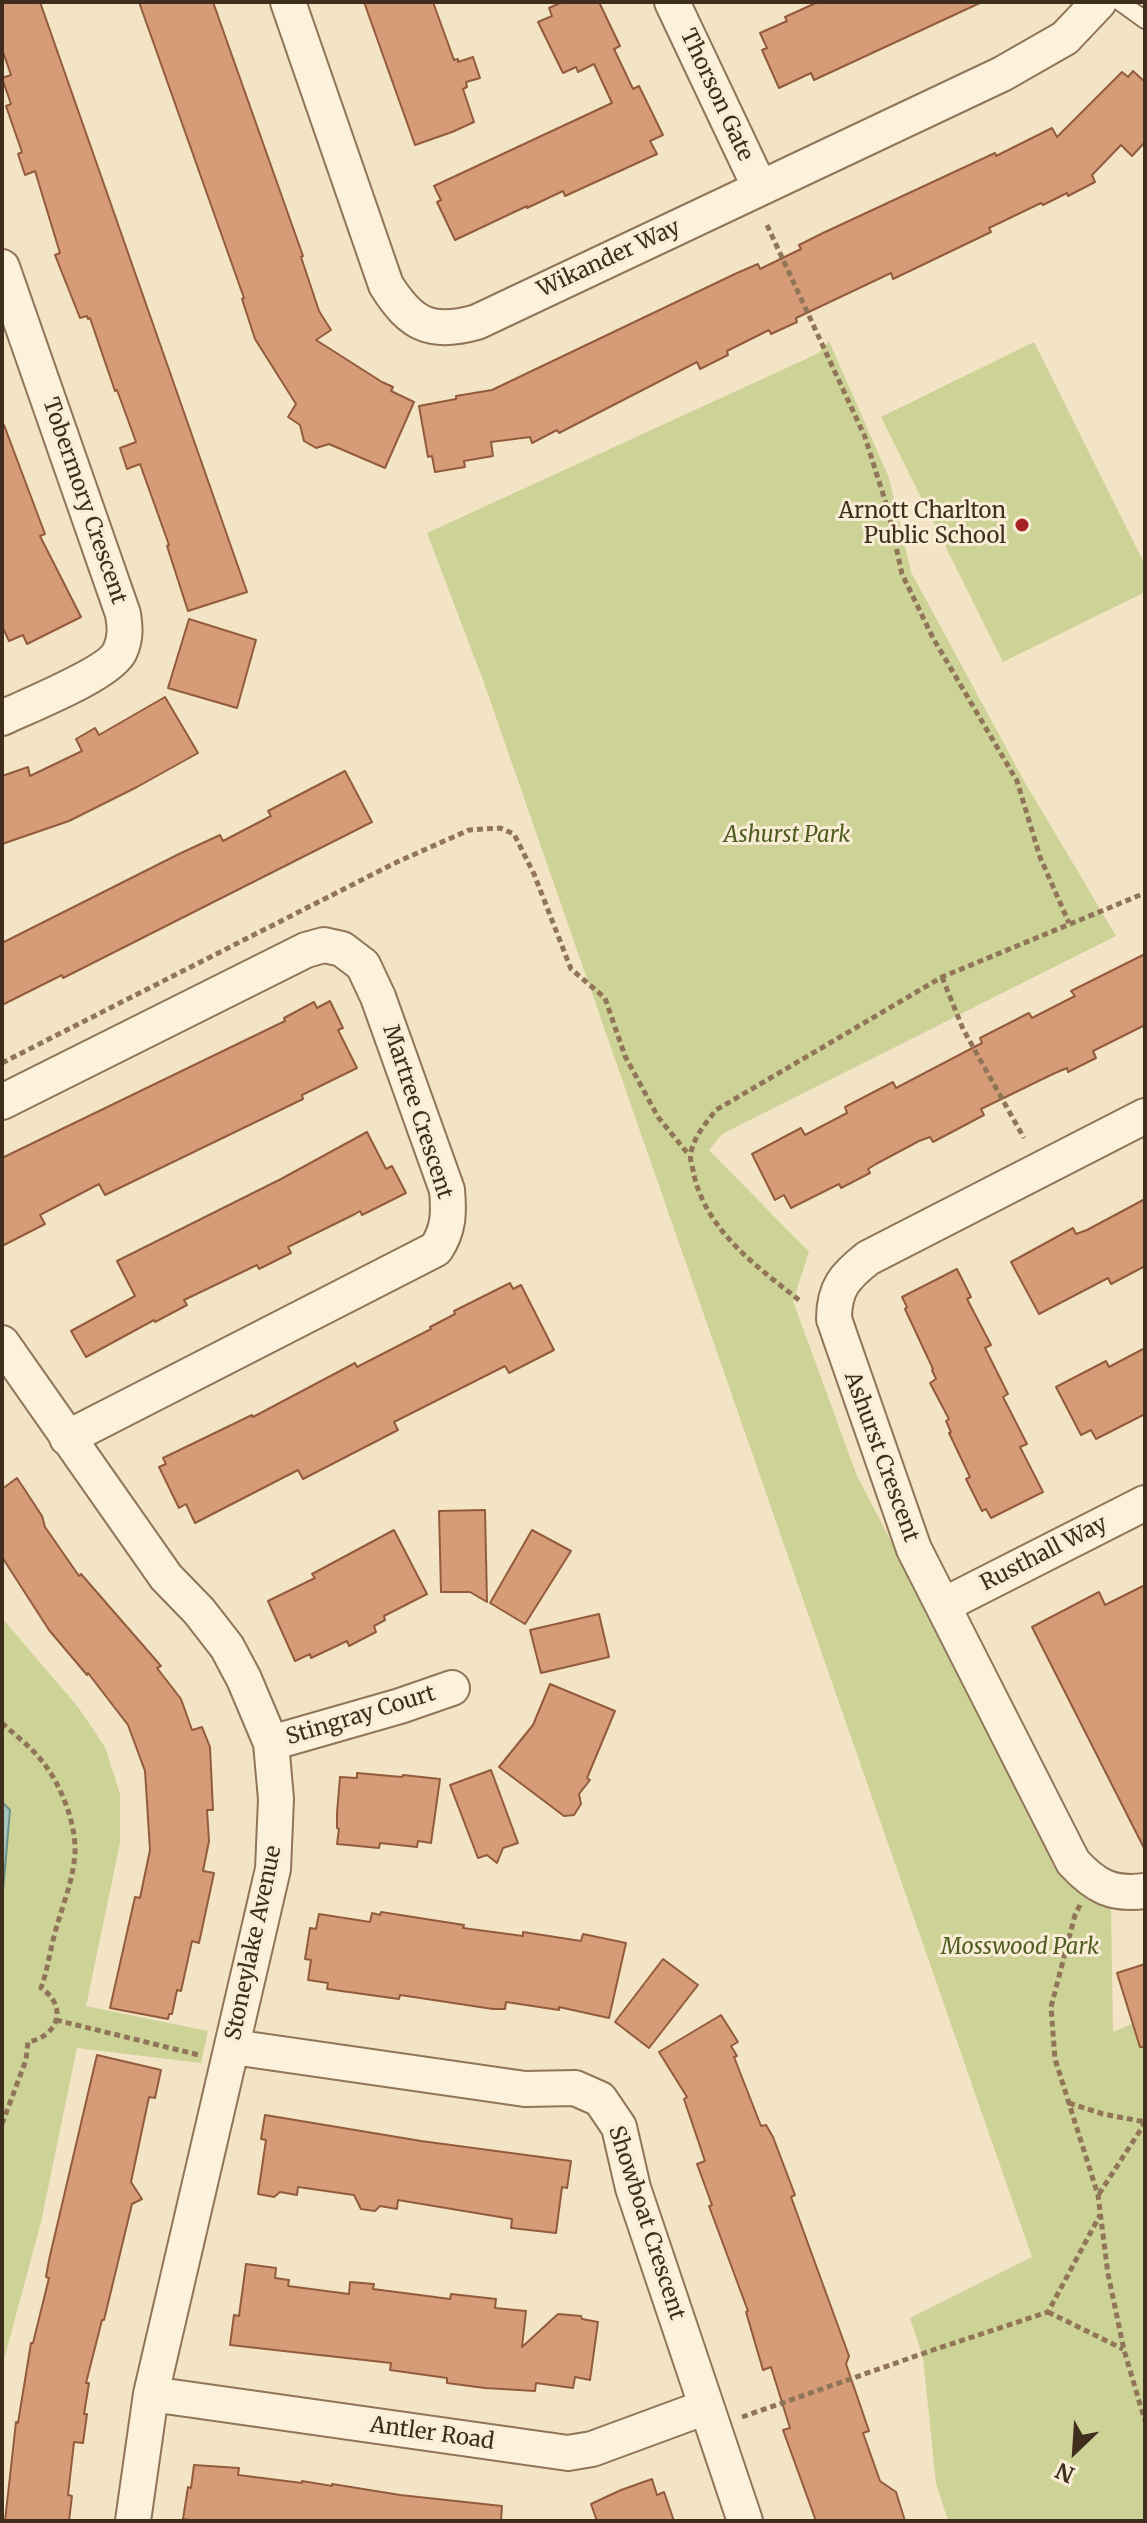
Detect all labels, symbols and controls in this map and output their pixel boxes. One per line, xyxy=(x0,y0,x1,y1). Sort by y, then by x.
street label: Thorson Gate xyxy=(674,25,758,165)
street label: Wikander Way xyxy=(533,214,685,304)
street label: Tobermory Crescent xyxy=(36,394,132,608)
place label: Arnott Charlton Public School xyxy=(838,499,1006,550)
marker: Arnott Charlton Public School xyxy=(1013,516,1031,534)
park label: Ashurst Park xyxy=(724,823,850,849)
street label: Martree Crescent xyxy=(376,1022,458,1202)
street label: Ashurst Crescent xyxy=(838,1368,924,1546)
street label: Rusthall Way xyxy=(976,1511,1112,1597)
street label: Stingray Court xyxy=(283,1681,439,1751)
street label: Stoneylake Avenue xyxy=(220,1843,288,2043)
park label: Mosswood Park xyxy=(941,1935,1099,1961)
street label: Showboat Crescent xyxy=(602,2123,690,2323)
north arrow xyxy=(1035,2411,1115,2491)
street label: Antler Road xyxy=(368,2412,496,2456)
text: N xyxy=(1051,2456,1079,2489)

